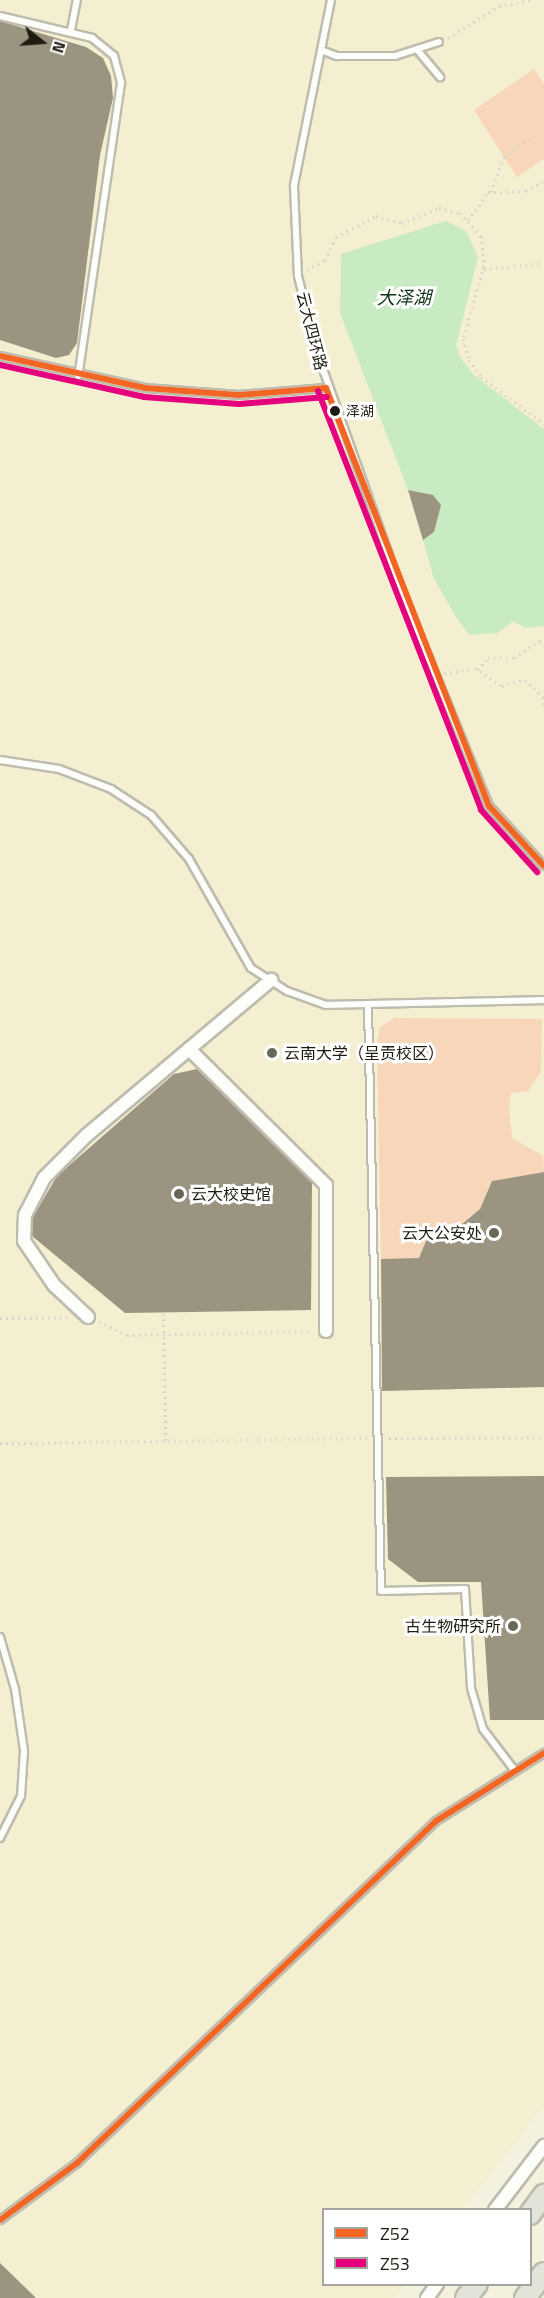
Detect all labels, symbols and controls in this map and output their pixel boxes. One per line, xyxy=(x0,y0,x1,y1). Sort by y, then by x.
north arrow xyxy=(12,12,72,72)
text: N xyxy=(46,38,72,56)
water label: 大泽湖 xyxy=(377,287,431,309)
street label: 云大四环路 xyxy=(293,290,331,372)
place label: 泽湖 xyxy=(346,403,374,419)
marker: 泽湖 xyxy=(329,405,341,417)
place label: 云南大学（呈贡校区） xyxy=(284,1043,444,1063)
marker: 云南大学（呈贡校区） xyxy=(265,1046,279,1060)
place label: 云大校史馆 xyxy=(191,1184,271,1204)
marker: 云大校史馆 xyxy=(172,1187,186,1201)
place label: 云大公安处 xyxy=(402,1223,482,1243)
marker: 云大公安处 xyxy=(487,1226,501,1240)
place label: 古生物研究所 xyxy=(405,1616,501,1636)
marker: 古生物研究所 xyxy=(506,1619,520,1633)
legend xyxy=(322,2208,532,2286)
text: Z52 xyxy=(380,2220,410,2247)
text: Z53 xyxy=(380,2250,410,2277)

